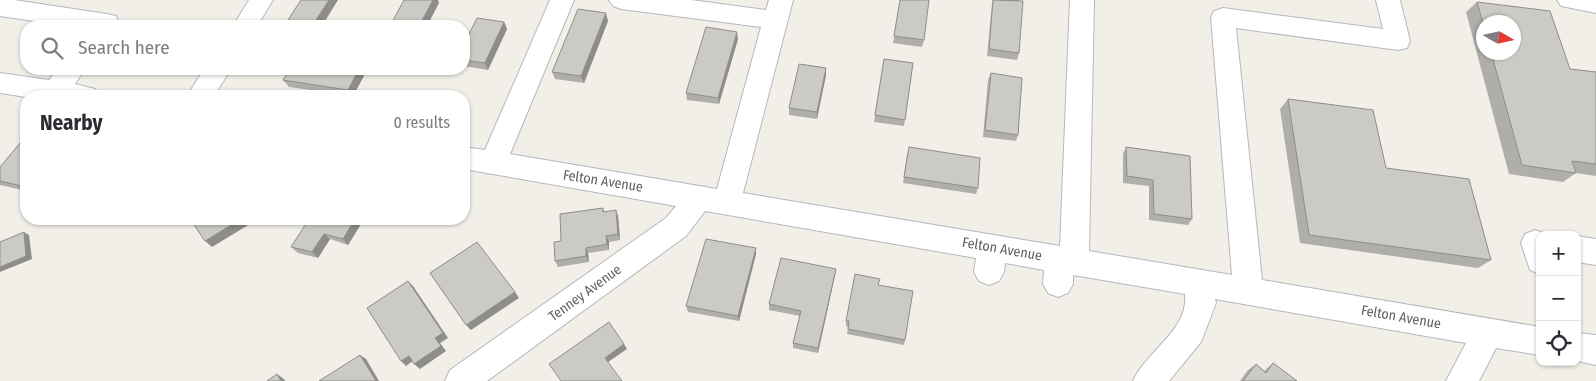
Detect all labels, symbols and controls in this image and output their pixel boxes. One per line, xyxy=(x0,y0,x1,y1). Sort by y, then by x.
north arrow xyxy=(1476,15,1521,60)
search box xyxy=(20,20,470,75)
icon: search xyxy=(38,34,66,62)
text: Search here xyxy=(78,36,170,59)
text: Nearby xyxy=(40,110,102,136)
text: 0 results xyxy=(393,113,450,132)
street label: Felton Avenue xyxy=(562,166,644,196)
map controls xyxy=(1536,231,1581,366)
button: + xyxy=(1536,231,1581,276)
street label: Felton Avenue xyxy=(961,234,1043,264)
street label: Tenney Avenue xyxy=(545,261,625,325)
button: − xyxy=(1536,276,1581,321)
street label: Felton Avenue xyxy=(1360,302,1442,332)
button: locate xyxy=(1536,321,1581,366)

